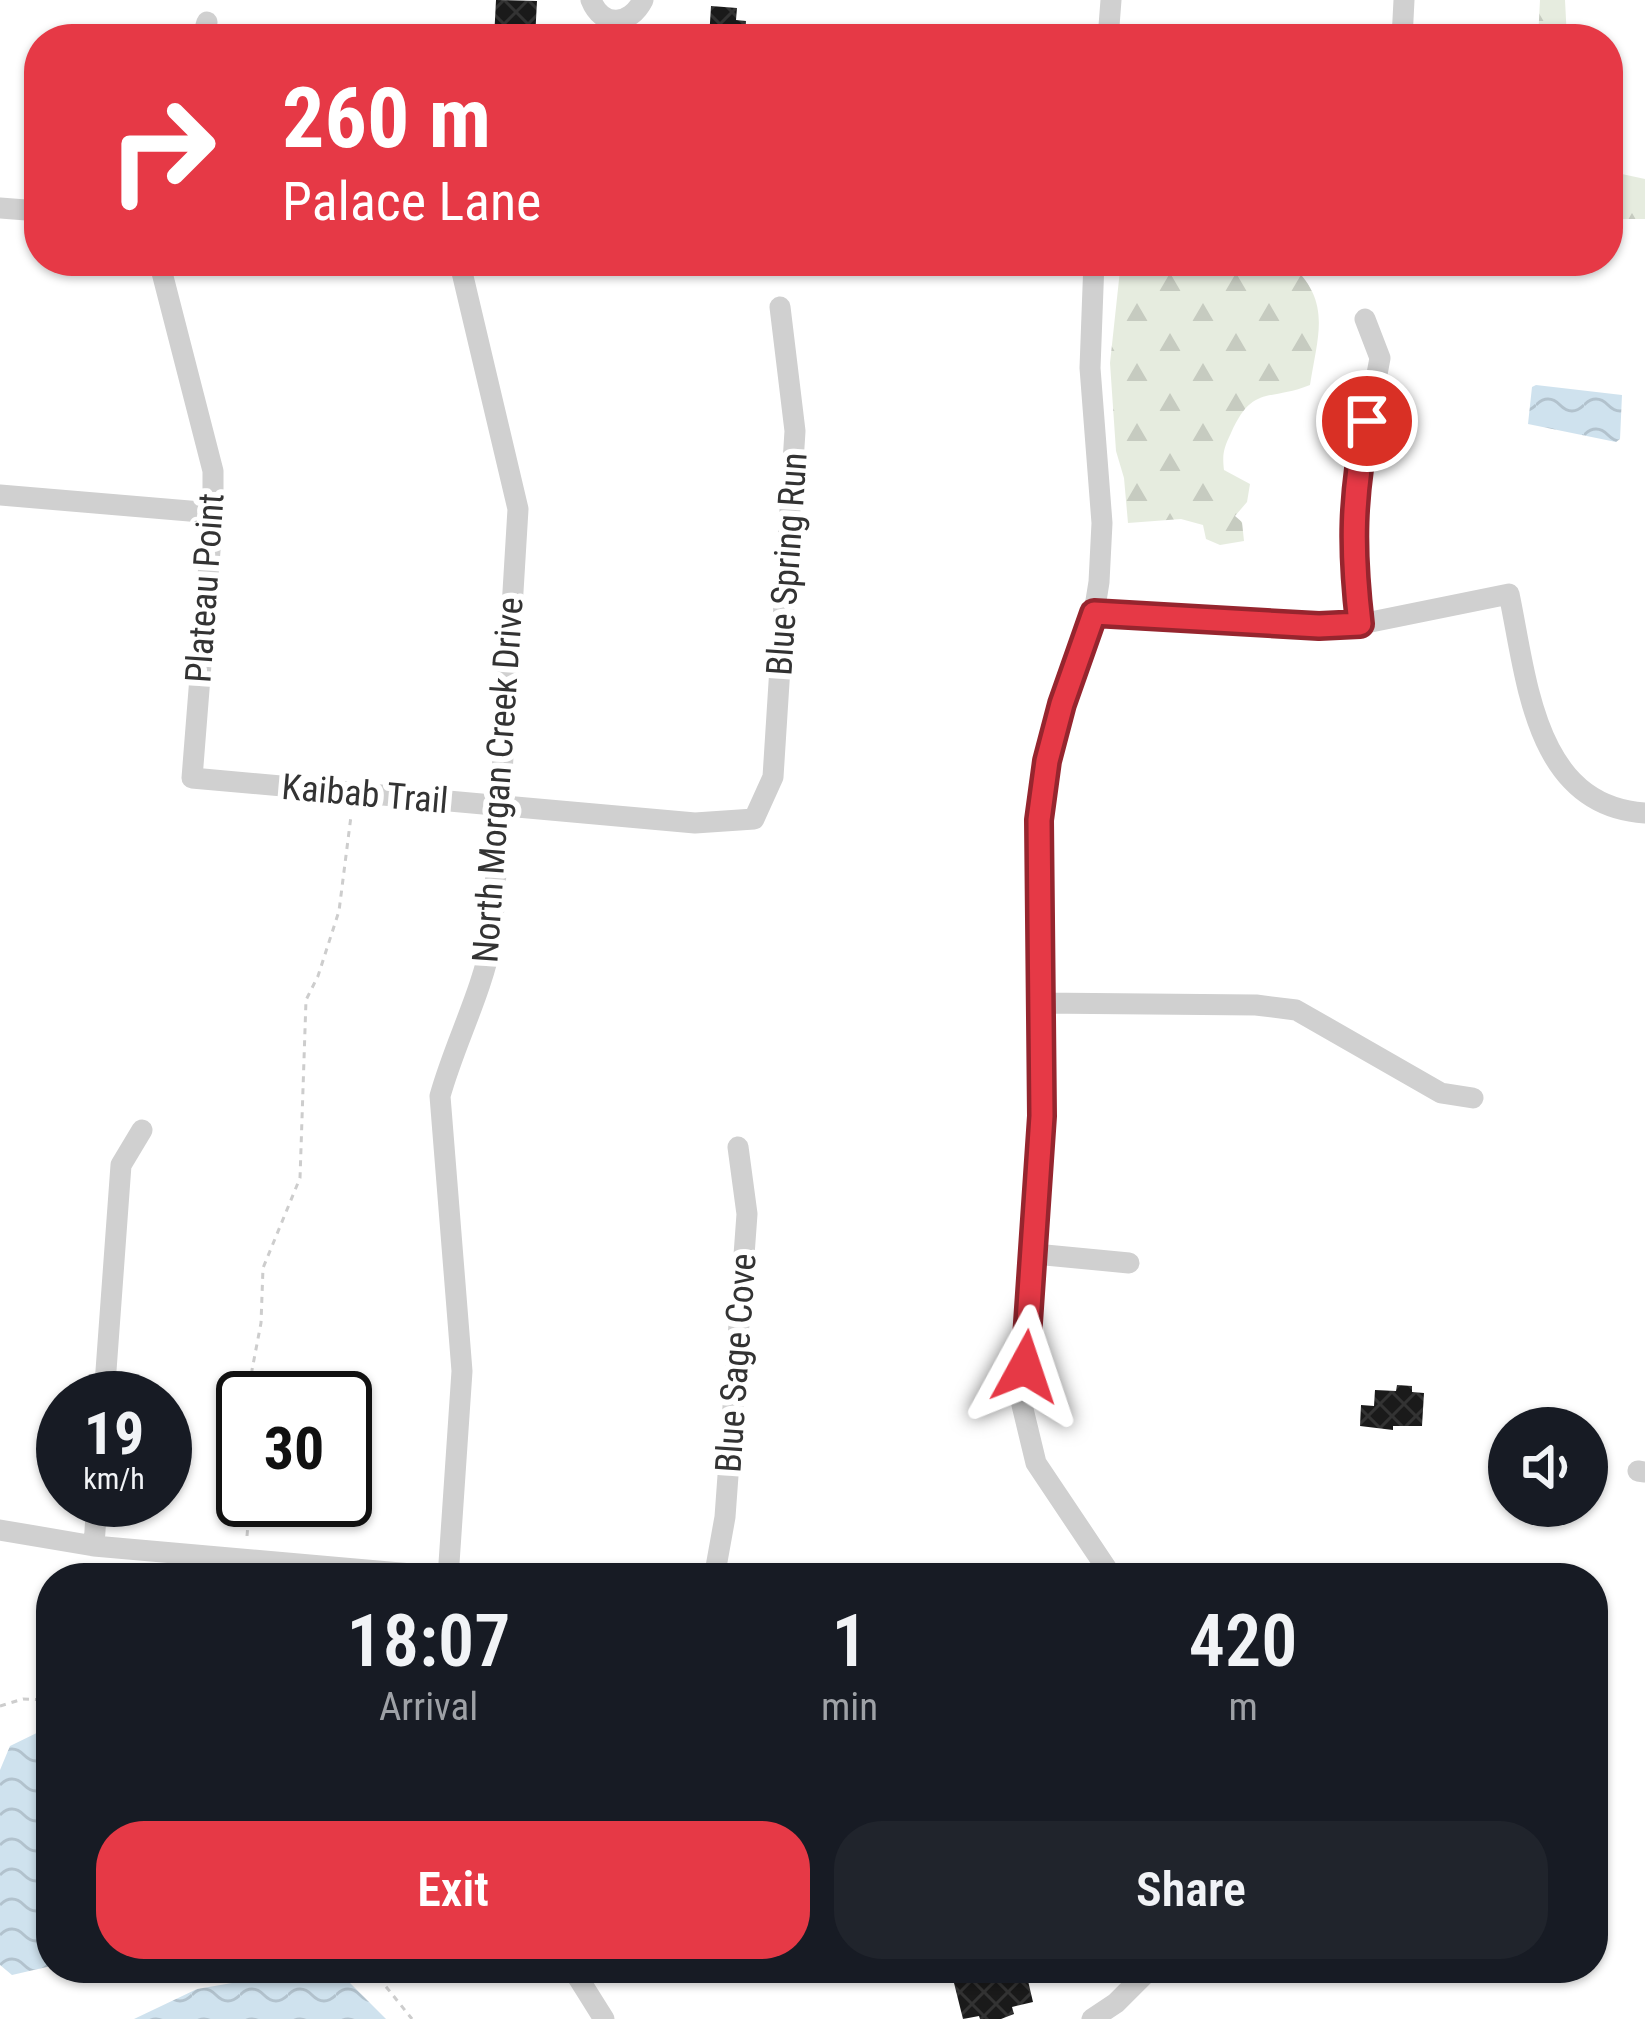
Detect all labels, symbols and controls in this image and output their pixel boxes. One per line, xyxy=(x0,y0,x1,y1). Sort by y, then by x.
text: 260 m xyxy=(282,69,491,168)
icon: right xyxy=(84,72,240,228)
text: Palace Lane xyxy=(282,170,541,233)
pin xyxy=(1316,370,1418,472)
icon: arrive xyxy=(1334,388,1400,454)
street label: Blue Spring Run xyxy=(758,451,816,677)
street label: Plateau Point xyxy=(177,492,233,684)
street label: North Morgan Creek Drive xyxy=(464,596,532,964)
street label: Kaibab Trail xyxy=(280,766,450,822)
street label: Blue Sage Cove xyxy=(707,1252,765,1474)
position arrow xyxy=(962,1304,1088,1430)
speed limit sign: 30 xyxy=(216,1371,372,1527)
text: 19 xyxy=(84,1398,144,1469)
map controls xyxy=(1488,1407,1608,1527)
button: sound xyxy=(1488,1407,1608,1527)
text: km/h xyxy=(83,1461,145,1496)
text: 18:07 xyxy=(347,1599,510,1684)
text: 1 xyxy=(832,1599,868,1684)
text: 420 xyxy=(1189,1599,1297,1684)
text: Arrival xyxy=(379,1684,478,1730)
text: min xyxy=(821,1684,878,1730)
text: m xyxy=(1228,1684,1258,1730)
button: Exit xyxy=(96,1821,810,1959)
button: Share xyxy=(834,1821,1548,1959)

